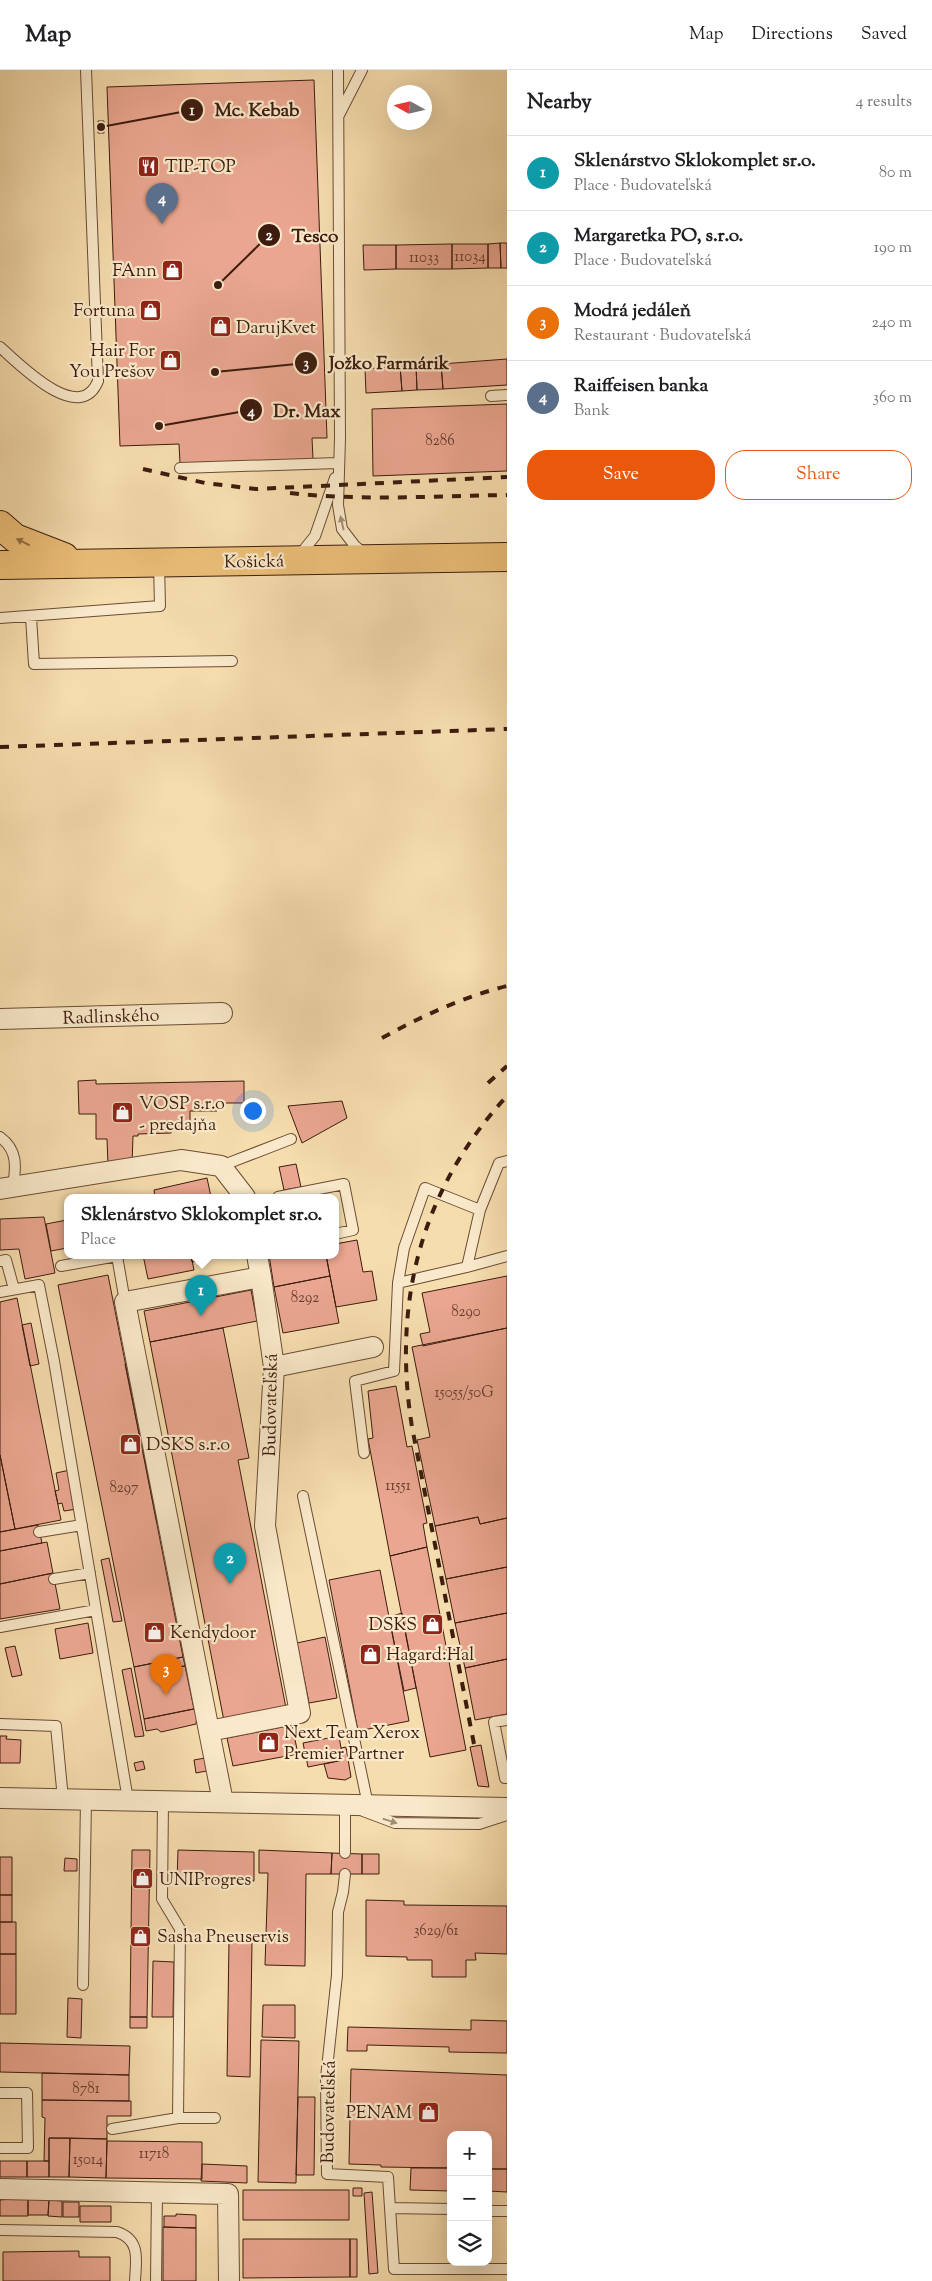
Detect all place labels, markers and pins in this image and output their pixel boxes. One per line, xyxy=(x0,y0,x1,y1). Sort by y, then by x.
callout: Mc. Kebab xyxy=(180,93,310,127)
restaurant icon: TIP-TOP xyxy=(137,154,161,178)
place label: TIP-TOP xyxy=(165,155,236,181)
pin: 4 xyxy=(146,183,178,224)
callout: Tesco xyxy=(257,218,349,252)
shop icon: FAnn xyxy=(161,258,185,282)
place label: FAnn xyxy=(112,259,157,285)
shop icon: Fortuna xyxy=(139,298,163,322)
place label: Fortuna xyxy=(73,299,135,325)
shop icon: DarujKvet xyxy=(208,315,232,339)
place label: DarujKvet xyxy=(236,316,316,342)
place label: Hair For You Prešov xyxy=(69,339,156,386)
callout: Jožko Farmárik xyxy=(294,346,459,380)
shop icon: Hair For You Prešov xyxy=(159,348,183,372)
callout: Dr. Max xyxy=(238,393,351,427)
place label: VOSP s.r.o - predajňa xyxy=(139,1092,225,1139)
shop icon: VOSP s.r.o - predajňa xyxy=(111,1101,135,1125)
pin: 1 xyxy=(185,1275,217,1316)
shop icon: DSKS s.r.o xyxy=(118,1432,142,1456)
place label: DSKS s.r.o xyxy=(146,1433,230,1459)
pin: 2 xyxy=(214,1543,246,1584)
shop icon: DSKS xyxy=(421,1612,445,1636)
place label: DSKS xyxy=(369,1613,417,1639)
shop icon: Kendydoor xyxy=(142,1620,166,1644)
place label: Kendydoor xyxy=(170,1621,256,1647)
shop icon: Hagard:Hal xyxy=(358,1642,382,1666)
place label: Hagard:Hal xyxy=(386,1643,474,1669)
pin: 3 xyxy=(150,1654,182,1695)
place label: Next Team Xerox Premier Partner xyxy=(284,1721,420,1768)
shop icon: Next Team Xerox Premier Partner xyxy=(256,1730,280,1754)
shop icon: UNIProgres xyxy=(131,1867,155,1891)
place label: UNIProgres xyxy=(159,1868,251,1894)
shop icon: Sasha Pneuservis xyxy=(129,1924,153,1948)
place label: Sasha Pneuservis xyxy=(157,1925,289,1951)
shop icon: PENAM xyxy=(416,2100,440,2124)
place label: PENAM xyxy=(346,2101,412,2127)

